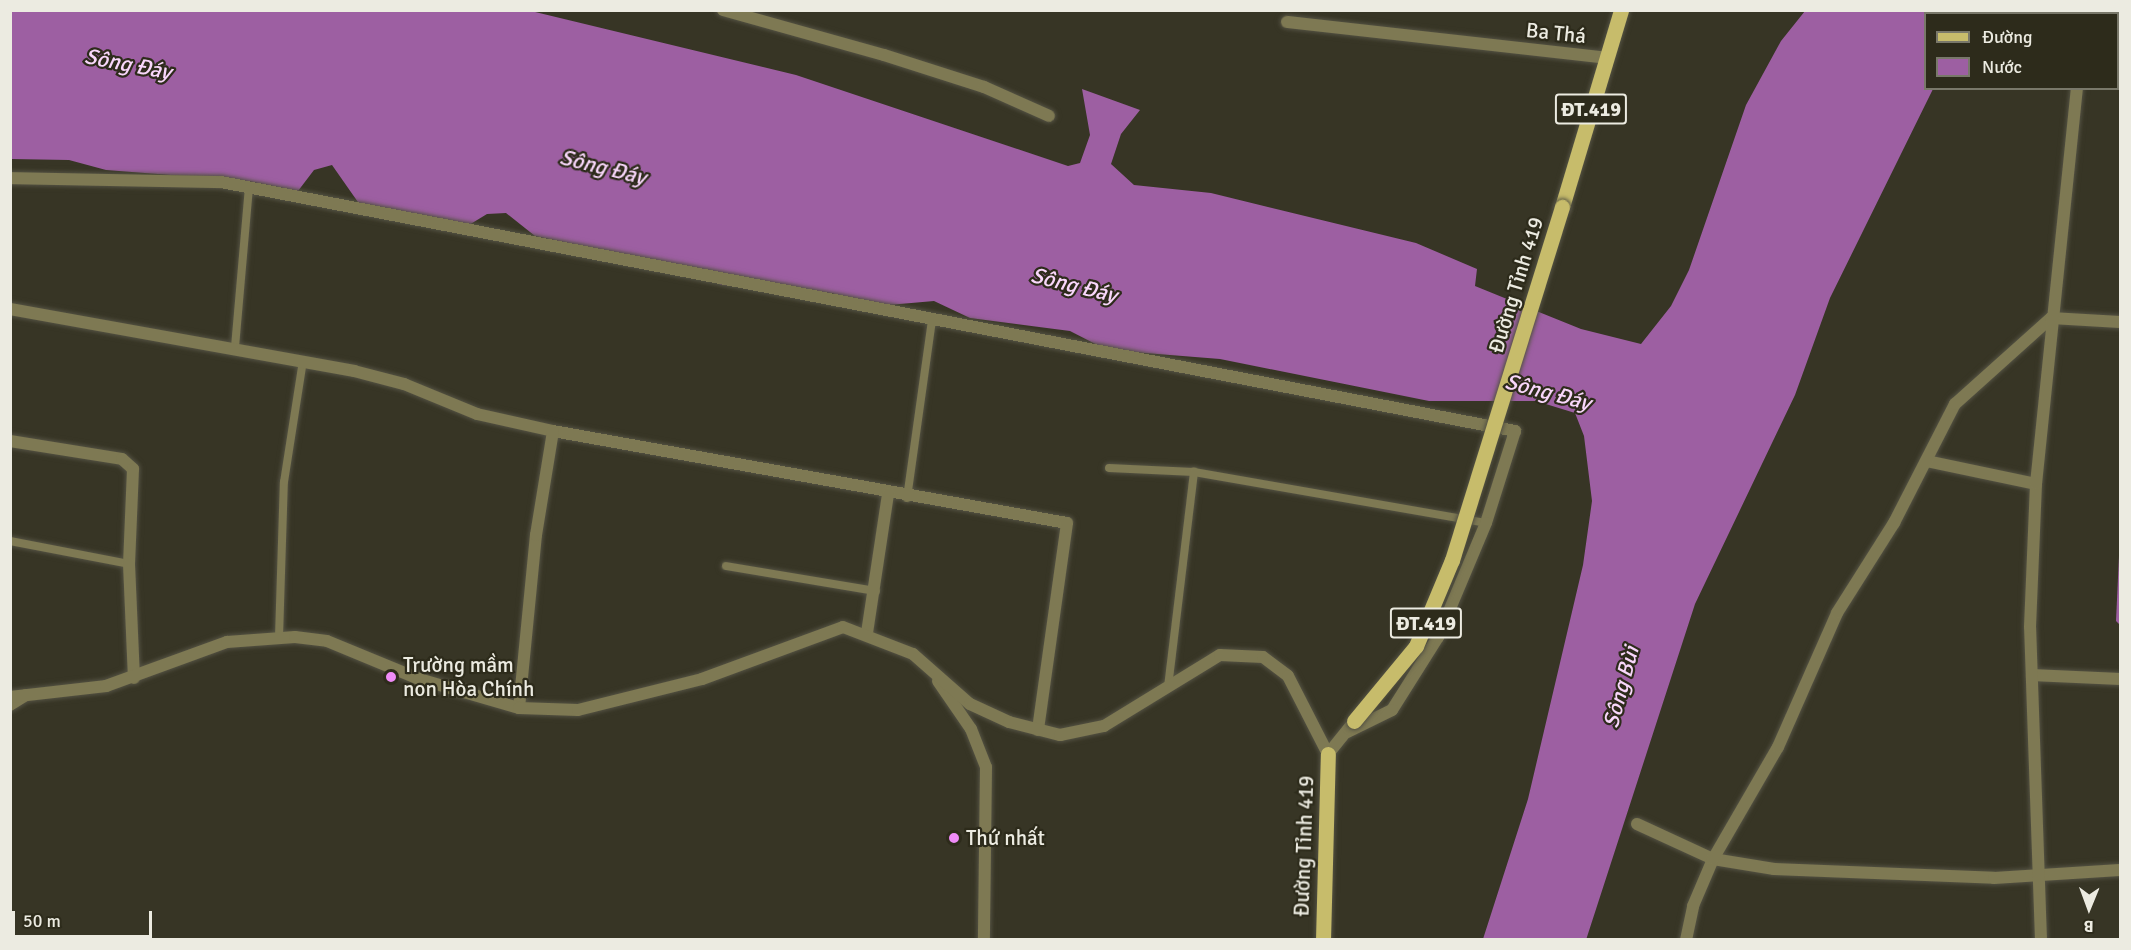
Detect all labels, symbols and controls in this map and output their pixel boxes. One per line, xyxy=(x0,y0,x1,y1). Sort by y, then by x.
legend xyxy=(1924,12,2119,90)
street label: Ba Thá xyxy=(1525,17,1587,49)
text: Đường xyxy=(1982,26,2033,48)
water label: Sông Đáy xyxy=(82,43,174,85)
text: Nước xyxy=(1982,56,2022,78)
road number: ĐT.419 xyxy=(1554,92,1628,126)
water label: Sông Đáy xyxy=(557,144,649,190)
street label: Đường Tỉnh 419 xyxy=(1483,214,1549,356)
water label: Sông Đáy xyxy=(1028,262,1120,308)
water label: Sông Đáy xyxy=(1502,368,1594,416)
road number: ĐT.419 xyxy=(1388,606,1464,640)
water label: Sông Bùi xyxy=(1597,643,1645,731)
place label: Trường mầm non Hòa Chính xyxy=(403,652,534,702)
marker: Trường mầm non Hòa Chính xyxy=(384,670,398,684)
street label: Đường Tỉnh 419 xyxy=(1289,775,1319,917)
place label: Thứ nhất xyxy=(966,825,1045,851)
marker: Thứ nhất xyxy=(947,831,961,845)
north arrow xyxy=(2059,878,2119,938)
scale bar xyxy=(15,899,154,937)
text: 50 m xyxy=(23,910,61,932)
text: B xyxy=(2084,916,2094,936)

